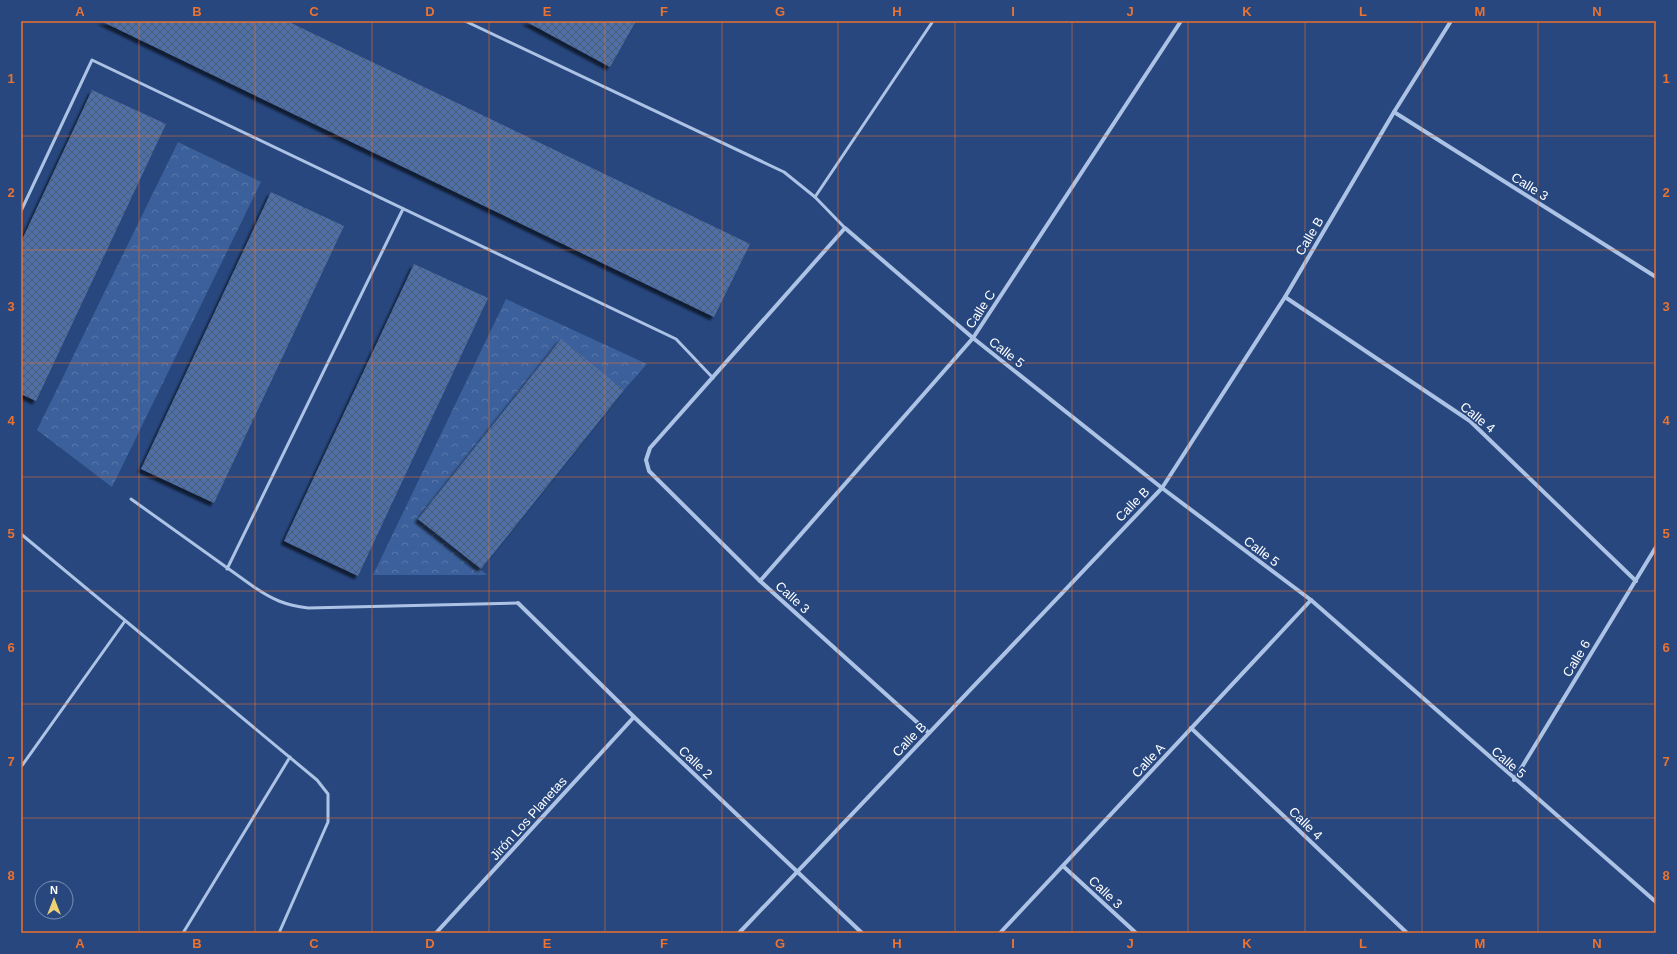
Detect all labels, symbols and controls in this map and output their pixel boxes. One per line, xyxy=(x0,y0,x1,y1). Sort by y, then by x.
text: A xyxy=(75,4,85,19)
text: B xyxy=(192,4,202,19)
text: C xyxy=(309,4,319,19)
text: D xyxy=(425,4,435,19)
text: E xyxy=(543,4,552,19)
text: F xyxy=(660,4,668,19)
text: G xyxy=(775,4,785,19)
text: H xyxy=(892,4,902,19)
text: I xyxy=(1011,4,1015,19)
text: J xyxy=(1126,4,1134,19)
text: K xyxy=(1242,4,1252,19)
text: L xyxy=(1359,4,1367,19)
text: M xyxy=(1475,4,1485,19)
text: N xyxy=(1592,4,1602,19)
text: 1 xyxy=(7,71,15,86)
text: 1 xyxy=(1662,71,1670,86)
street label: Calle 3 xyxy=(1509,169,1551,204)
text: 2 xyxy=(7,185,15,200)
text: 2 xyxy=(1662,185,1670,200)
street label: Calle B xyxy=(1292,214,1327,258)
street label: Calle C xyxy=(963,287,998,331)
text: 3 xyxy=(7,299,15,314)
text: 3 xyxy=(1662,299,1670,314)
street label: Calle 5 xyxy=(986,334,1027,371)
street label: Calle 4 xyxy=(1457,399,1498,436)
text: 4 xyxy=(7,413,15,428)
text: 4 xyxy=(1662,413,1670,428)
street label: Calle B xyxy=(1112,484,1152,525)
text: 5 xyxy=(7,526,15,541)
text: 5 xyxy=(1662,526,1670,541)
street label: Calle 5 xyxy=(1241,533,1282,570)
street label: Calle 3 xyxy=(773,578,813,616)
street label: Calle 6 xyxy=(1560,637,1593,679)
text: 6 xyxy=(7,640,15,655)
text: 6 xyxy=(1662,640,1670,655)
street label: Calle B xyxy=(889,719,929,760)
street label: Calle A xyxy=(1129,740,1168,781)
street label: Calle 2 xyxy=(676,743,716,782)
street label: Calle 5 xyxy=(1488,743,1529,781)
text: 7 xyxy=(7,754,15,769)
text: 7 xyxy=(1662,754,1670,769)
street label: Jirón Los Planetas xyxy=(487,773,570,863)
street label: Calle 4 xyxy=(1286,804,1325,843)
text: 8 xyxy=(7,868,15,883)
text: 8 xyxy=(1662,868,1670,883)
street label: Calle 3 xyxy=(1086,873,1126,912)
north arrow xyxy=(34,880,74,920)
text: N xyxy=(50,884,58,896)
text: A xyxy=(75,936,85,951)
text: B xyxy=(192,936,202,951)
text: C xyxy=(309,936,319,951)
text: D xyxy=(425,936,435,951)
text: E xyxy=(543,936,552,951)
text: F xyxy=(660,936,668,951)
text: G xyxy=(775,936,785,951)
text: H xyxy=(892,936,902,951)
text: I xyxy=(1011,936,1015,951)
text: J xyxy=(1126,936,1134,951)
text: K xyxy=(1242,936,1252,951)
text: L xyxy=(1359,936,1367,951)
text: M xyxy=(1475,936,1485,951)
text: N xyxy=(1592,936,1602,951)

